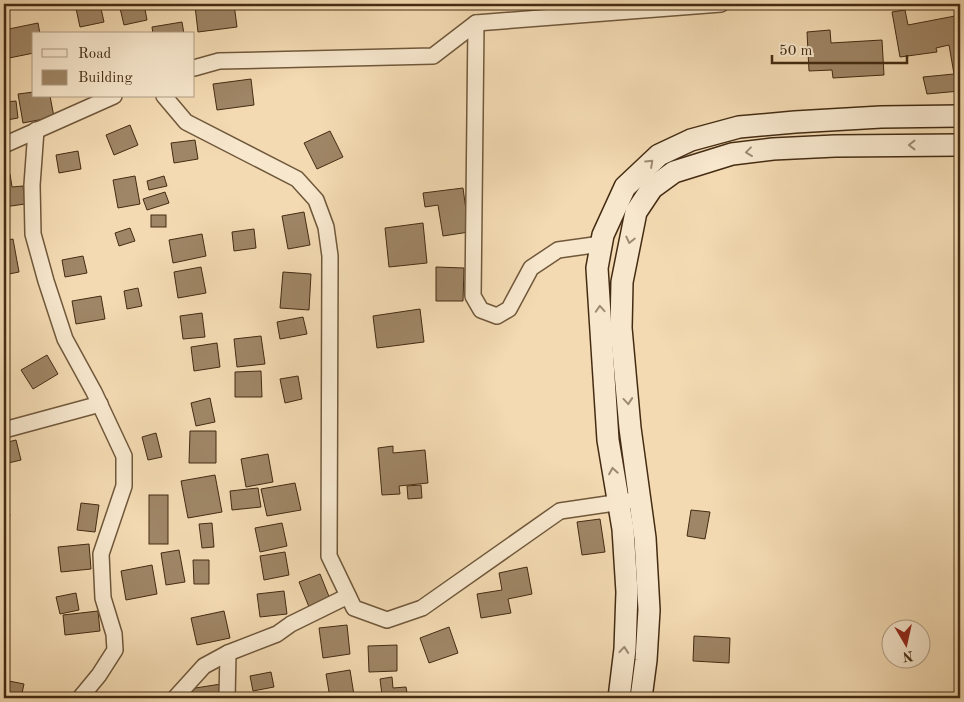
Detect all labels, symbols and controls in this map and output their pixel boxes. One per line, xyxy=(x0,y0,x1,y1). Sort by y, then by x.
legend xyxy=(32,32,195,98)
scale bar xyxy=(772,32,906,64)
text: 50 m xyxy=(779,44,813,59)
text: Road xyxy=(78,47,112,62)
text: Building xyxy=(78,71,133,86)
one-way arrow xyxy=(907,140,915,150)
one-way arrow xyxy=(745,146,753,157)
one-way arrow xyxy=(645,160,654,169)
one-way arrow xyxy=(625,235,636,244)
one-way arrow xyxy=(594,305,605,313)
one-way arrow xyxy=(622,397,633,405)
one-way arrow xyxy=(609,466,619,475)
north arrow xyxy=(882,620,932,670)
one-way arrow xyxy=(619,646,630,654)
text: N xyxy=(901,648,914,664)

